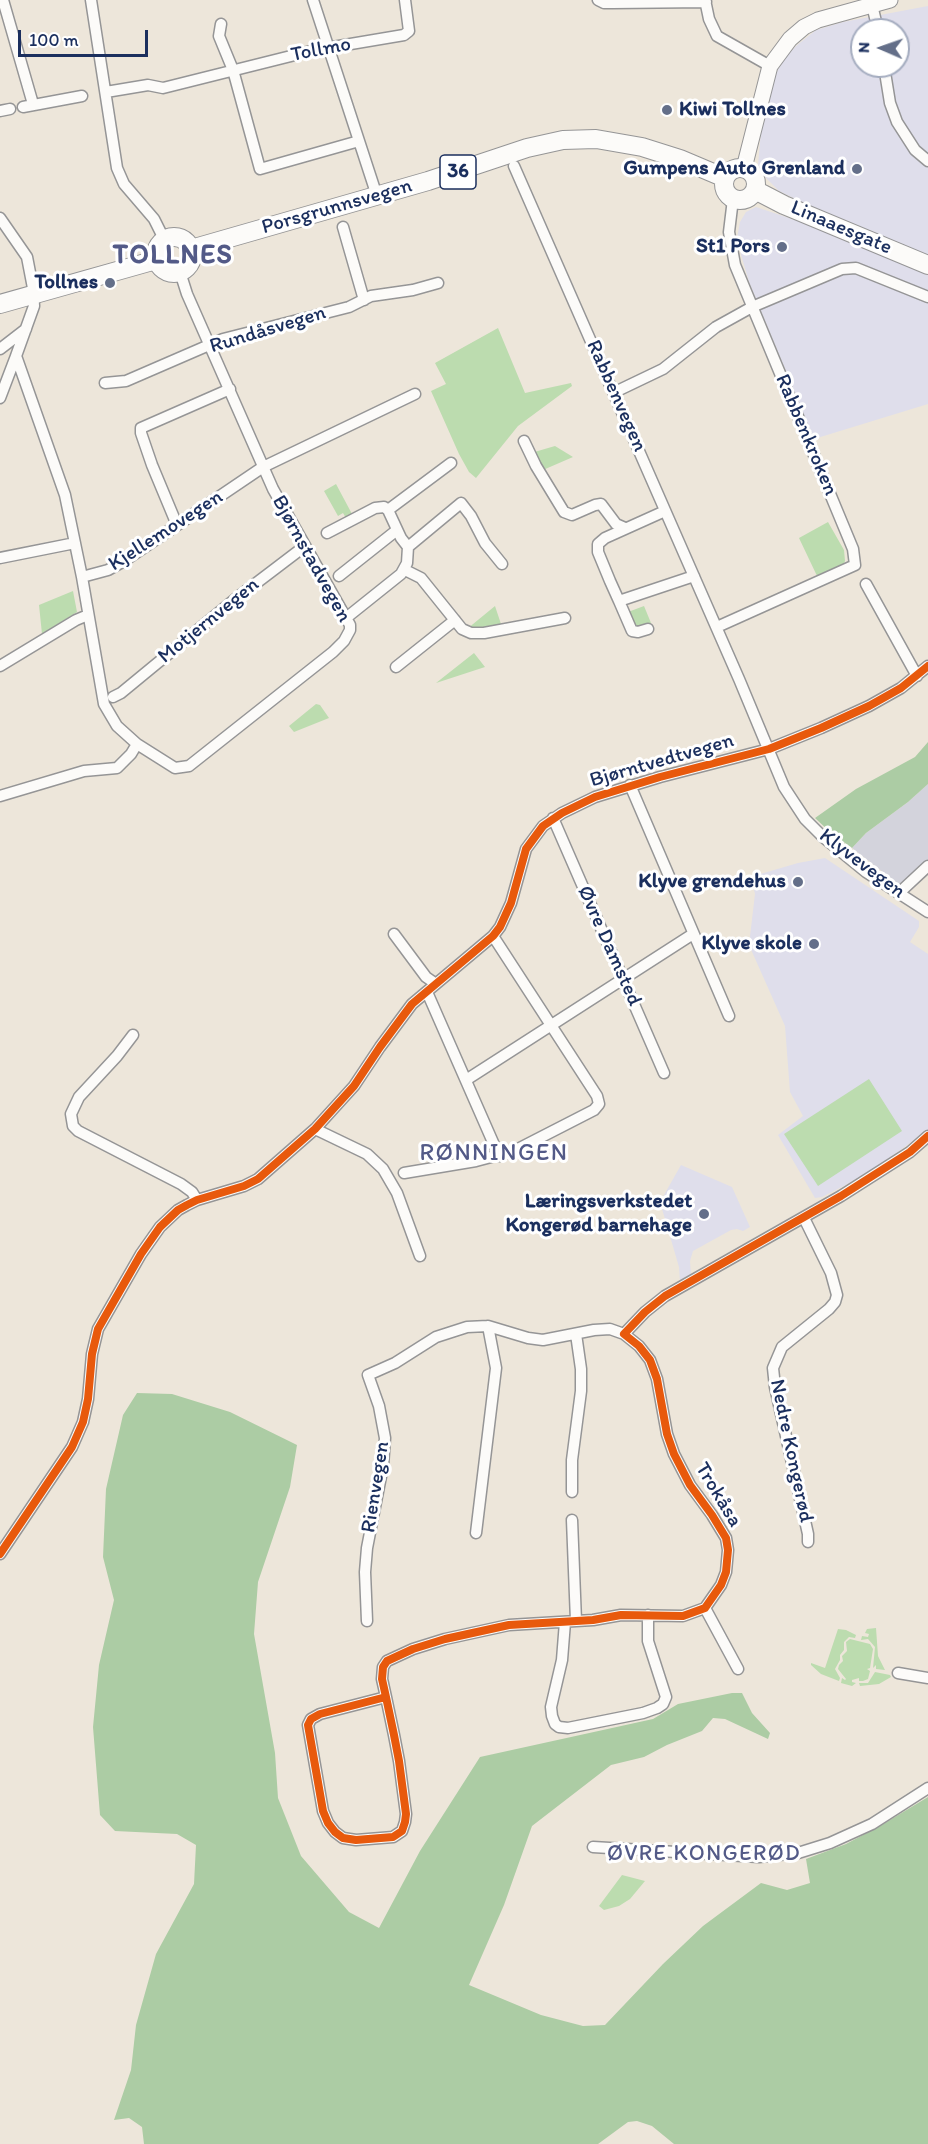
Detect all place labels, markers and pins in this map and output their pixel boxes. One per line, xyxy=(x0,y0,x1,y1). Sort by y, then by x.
place label: Kiwi Tollnes xyxy=(679,97,786,123)
marker: Kiwi Tollnes xyxy=(660,103,674,117)
place label: Gumpens Auto Grenland xyxy=(623,156,845,182)
marker: Gumpens Auto Grenland xyxy=(850,162,864,176)
place label: St1 Pors xyxy=(696,234,770,260)
marker: St1 Pors xyxy=(775,240,789,254)
place label: Tollnes xyxy=(34,270,98,296)
marker: Tollnes xyxy=(103,276,117,290)
place label: Klyve grendehus xyxy=(638,869,786,895)
marker: Klyve grendehus xyxy=(791,875,805,889)
place label: Klyve skole xyxy=(702,931,802,957)
marker: Klyve skole xyxy=(807,937,821,951)
place label: Læringsverkstedet Kongerød barnehage xyxy=(505,1189,692,1239)
marker: Læringsverkstedet Kongerød barnehage xyxy=(697,1207,711,1221)

